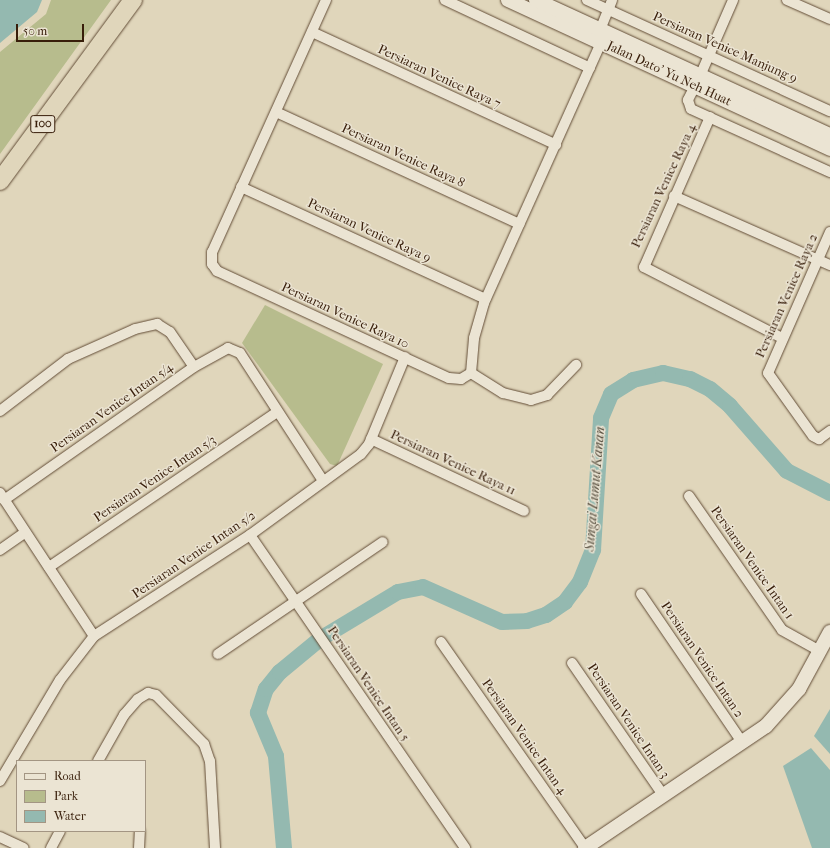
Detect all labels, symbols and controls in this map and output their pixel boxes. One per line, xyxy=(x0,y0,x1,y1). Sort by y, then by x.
street label: Persiaran Venice Manjung 9 xyxy=(650,9,800,87)
scale bar xyxy=(18,16,86,42)
text: 50 m xyxy=(23,24,47,38)
street label: Jalan Dato' Yu Neh Huat xyxy=(604,38,734,110)
street label: Persiaran Venice Raya 7 xyxy=(375,42,503,112)
road number: 100 xyxy=(30,114,56,134)
street label: Persiaran Venice Raya 8 xyxy=(339,121,467,191)
street label: Persiaran Venice Raya 4 xyxy=(628,121,700,251)
street label: Persiaran Venice Raya 9 xyxy=(305,196,433,266)
street label: Persiaran Venice Raya 2 xyxy=(753,232,821,360)
street label: Persiaran Venice Raya 10 xyxy=(279,280,411,352)
street label: Persiaran Venice Intan 5/4 xyxy=(48,360,176,456)
water label: Sungai Lumut Kanan xyxy=(581,426,609,552)
street label: Persiaran Venice Raya 11 xyxy=(388,427,518,499)
street label: Persiaran Venice Intan 5/3 xyxy=(91,432,219,526)
street label: Persiaran Venice Intan 1 xyxy=(707,503,797,623)
street label: Persiaran Venice Intan 5/2 xyxy=(129,508,259,602)
street label: Persiaran Venice Intan 2 xyxy=(657,599,747,721)
street label: Persiaran Venice Intan 5 xyxy=(324,623,412,745)
street label: Persiaran Venice Intan 3 xyxy=(584,661,672,781)
street label: Persiaran Venice Intan 4 xyxy=(478,676,570,798)
legend xyxy=(16,760,146,832)
text: Road xyxy=(54,769,81,783)
text: Park xyxy=(54,789,78,803)
text: Water xyxy=(54,809,86,823)

